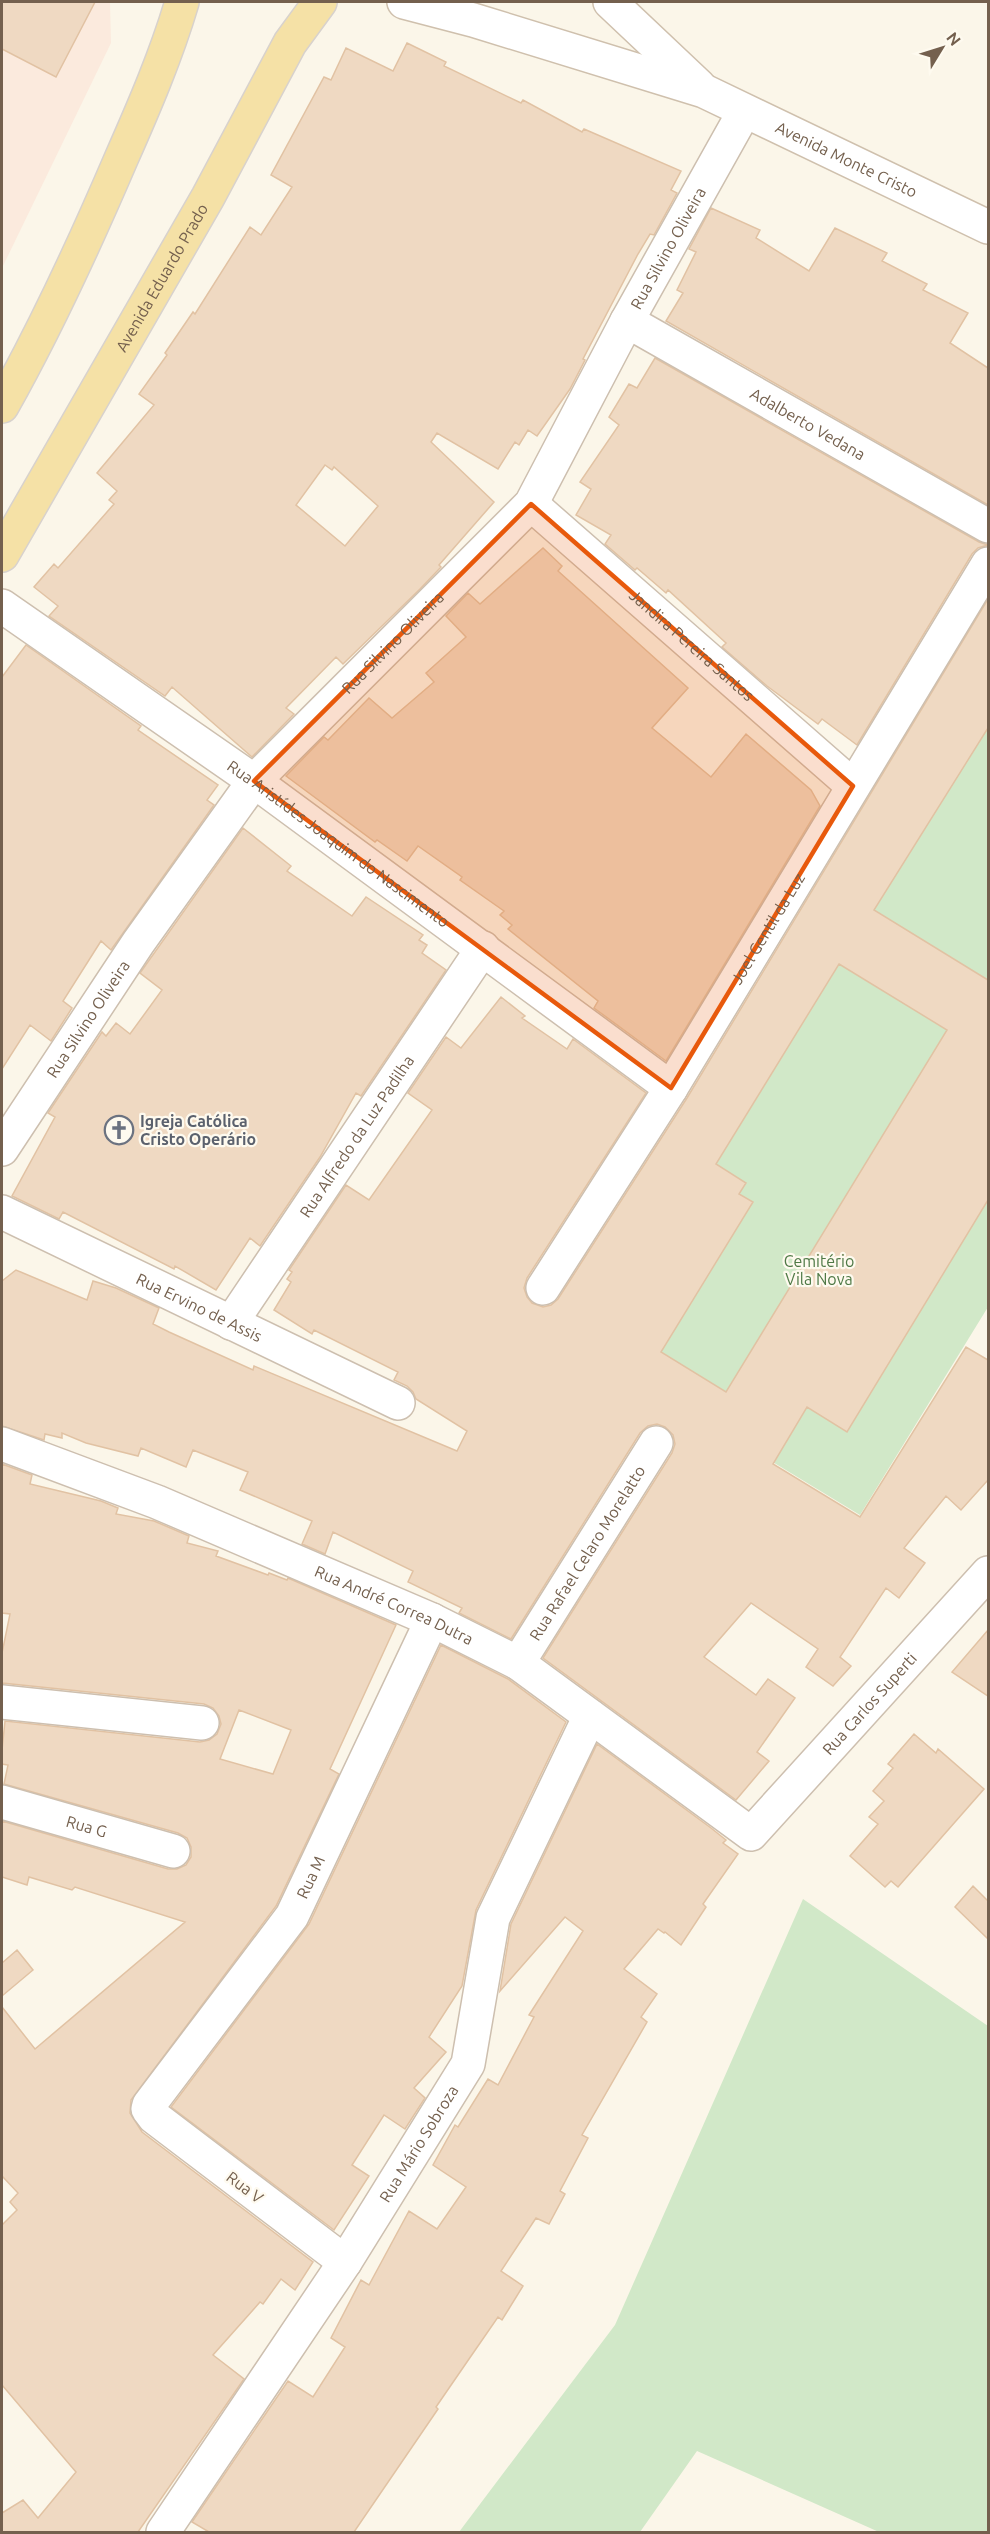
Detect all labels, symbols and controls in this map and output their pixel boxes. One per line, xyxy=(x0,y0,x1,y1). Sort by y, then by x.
north arrow xyxy=(912,18,972,78)
text: N xyxy=(943,29,965,49)
street label: Avenida Monte Cristo xyxy=(773,118,920,201)
street label: Rua Silvino Oliveira xyxy=(627,184,709,312)
street label: Avenida Eduardo Prado xyxy=(112,200,211,355)
street label: Adalberto Vedana xyxy=(747,384,869,463)
street label: Jandira Pereira Santos xyxy=(626,586,758,704)
street label: Rua Silvino Oliveira xyxy=(338,588,447,697)
street label: Rua Aristídes Joaquim do Nascimento xyxy=(224,756,453,931)
street label: Joel Gentil da Luz xyxy=(727,870,808,987)
street label: Rua Silvino Oliveira xyxy=(43,957,133,1081)
street label: Rua Alfredo da Luz Padilha xyxy=(296,1052,417,1221)
place label: Igreja Católica Cristo Operário xyxy=(140,1112,256,1148)
church icon: Igreja Católica Cristo Operário xyxy=(103,1114,135,1146)
park label: Cemitério Vila Nova xyxy=(784,1252,854,1288)
street label: Rua Ervino de Assis xyxy=(133,1269,265,1345)
street label: Rua Rafael Celaro Morelatto xyxy=(526,1462,649,1644)
street label: Rua André Correa Dutra xyxy=(312,1562,476,1648)
street label: Rua Carlos Superti xyxy=(819,1649,920,1758)
street label: Rua G xyxy=(64,1812,109,1841)
street label: Rua M xyxy=(293,1853,328,1901)
street label: Rua Mário Sobroza xyxy=(376,2082,462,2205)
street label: Rua V xyxy=(223,2167,267,2207)

